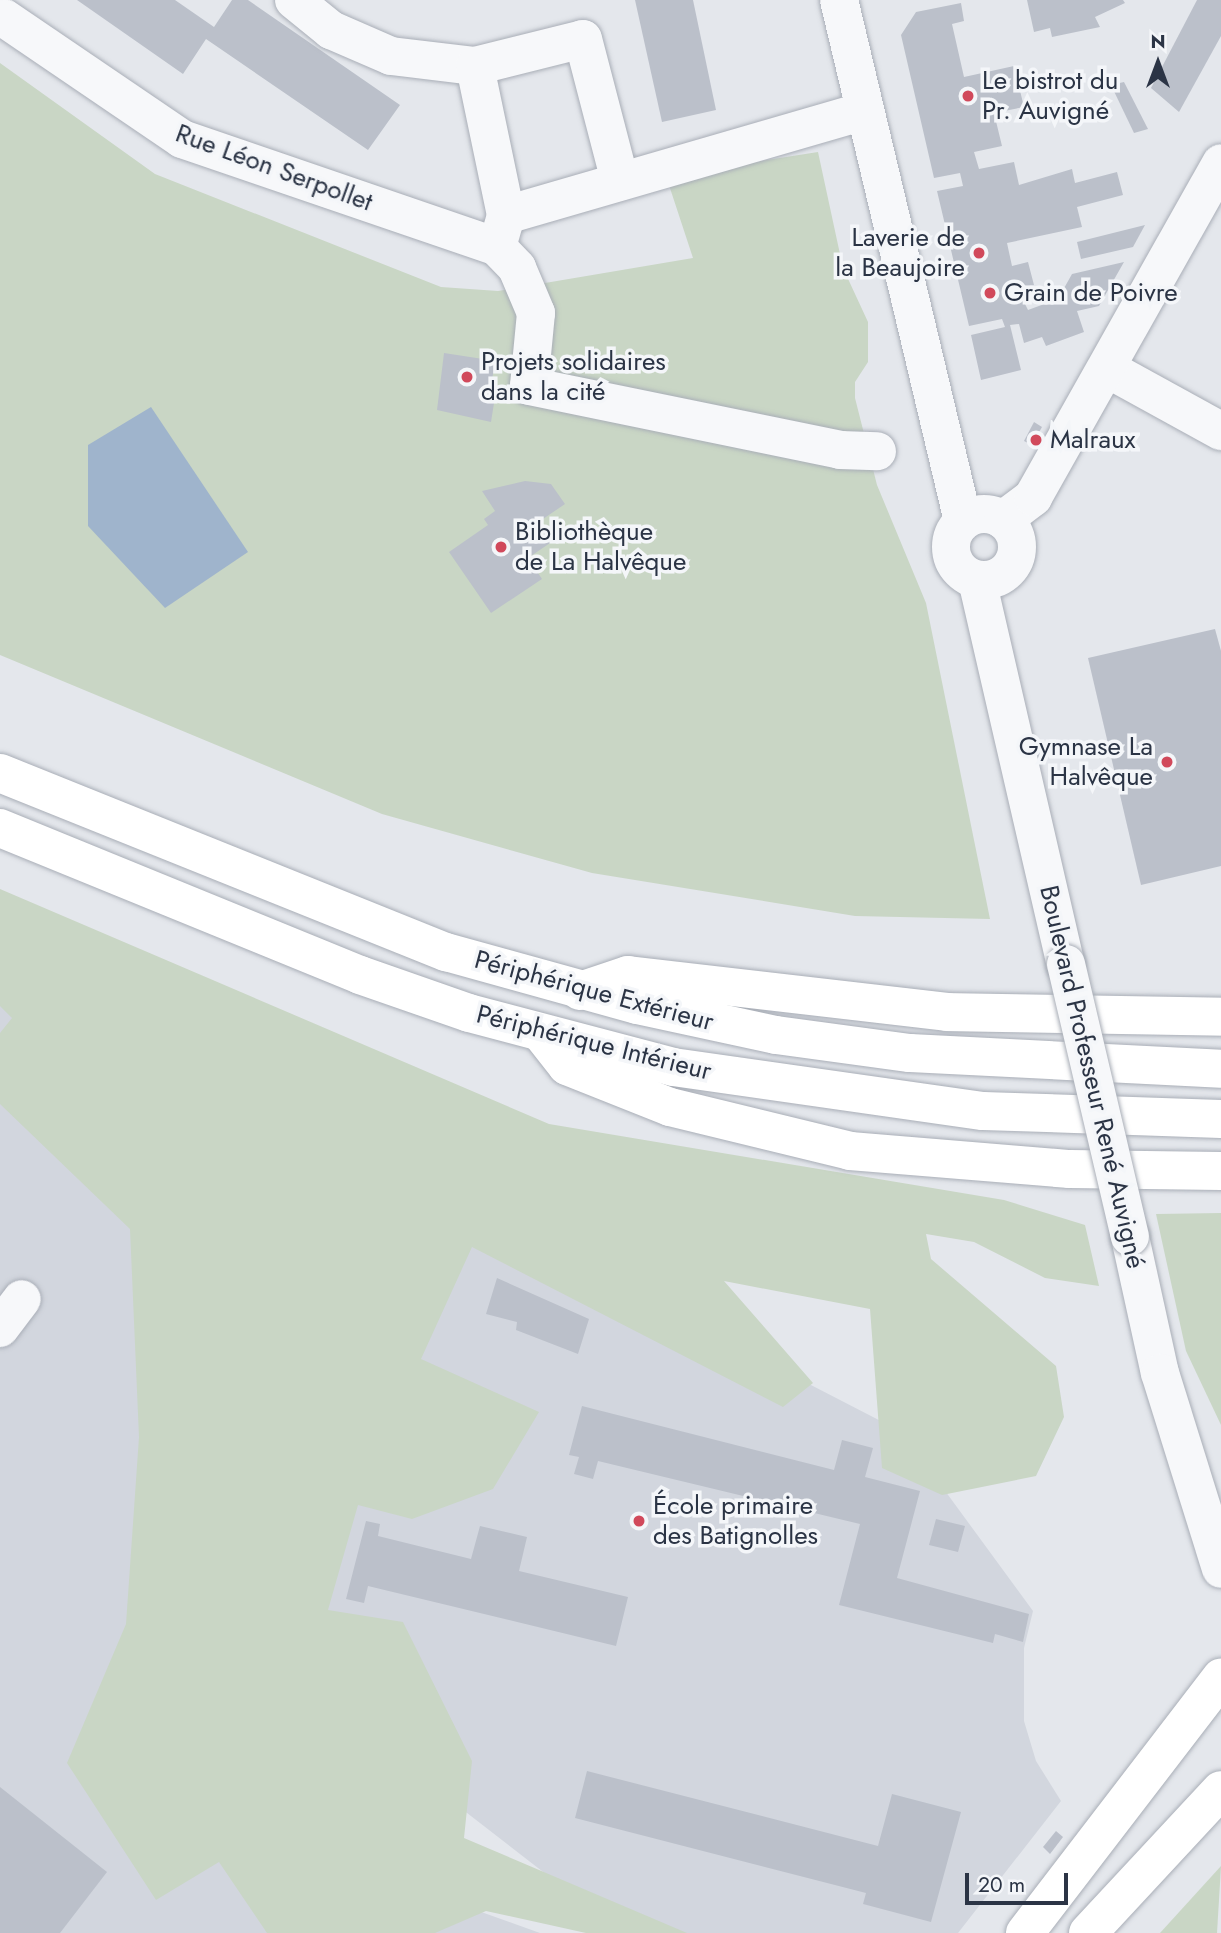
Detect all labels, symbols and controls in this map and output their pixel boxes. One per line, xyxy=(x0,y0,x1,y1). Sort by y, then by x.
north arrow xyxy=(1123,28,1193,98)
text: N xyxy=(1150,28,1166,55)
place label: Le bistrot du Pr. Auvigné xyxy=(982,65,1118,126)
marker: Le bistrot du Pr. Auvigné xyxy=(960,88,976,104)
street label: Rue Léon Serpollet xyxy=(171,118,377,218)
place label: Laverie de la Beaujoire xyxy=(835,222,965,284)
marker: Laverie de la Beaujoire xyxy=(971,245,987,261)
place label: Grain de Poivre xyxy=(1004,277,1178,309)
marker: Grain de Poivre xyxy=(982,285,998,301)
place label: Projets solidaires dans la cité xyxy=(481,346,666,408)
marker: Projets solidaires dans la cité xyxy=(459,369,475,385)
place label: Malraux xyxy=(1050,424,1136,456)
marker: Malraux xyxy=(1028,432,1044,448)
place label: Bibliothèque de La Halvêque xyxy=(515,516,686,578)
marker: Bibliothèque de La Halvêque xyxy=(493,539,509,555)
place label: Gymnase La Halvêque xyxy=(1019,731,1153,792)
marker: Gymnase La Halvêque xyxy=(1159,754,1175,770)
street label: Boulevard Professeur René Auvigné xyxy=(1033,883,1151,1271)
street label: Périphérique Extérieur xyxy=(471,944,717,1038)
street label: Périphérique Intérieur xyxy=(473,999,715,1087)
place label: École primaire des Batignolles xyxy=(653,1490,818,1552)
marker: École primaire des Batignolles xyxy=(631,1513,647,1529)
scale bar xyxy=(969,1860,1072,1904)
text: 20 m xyxy=(978,1870,1025,1900)

